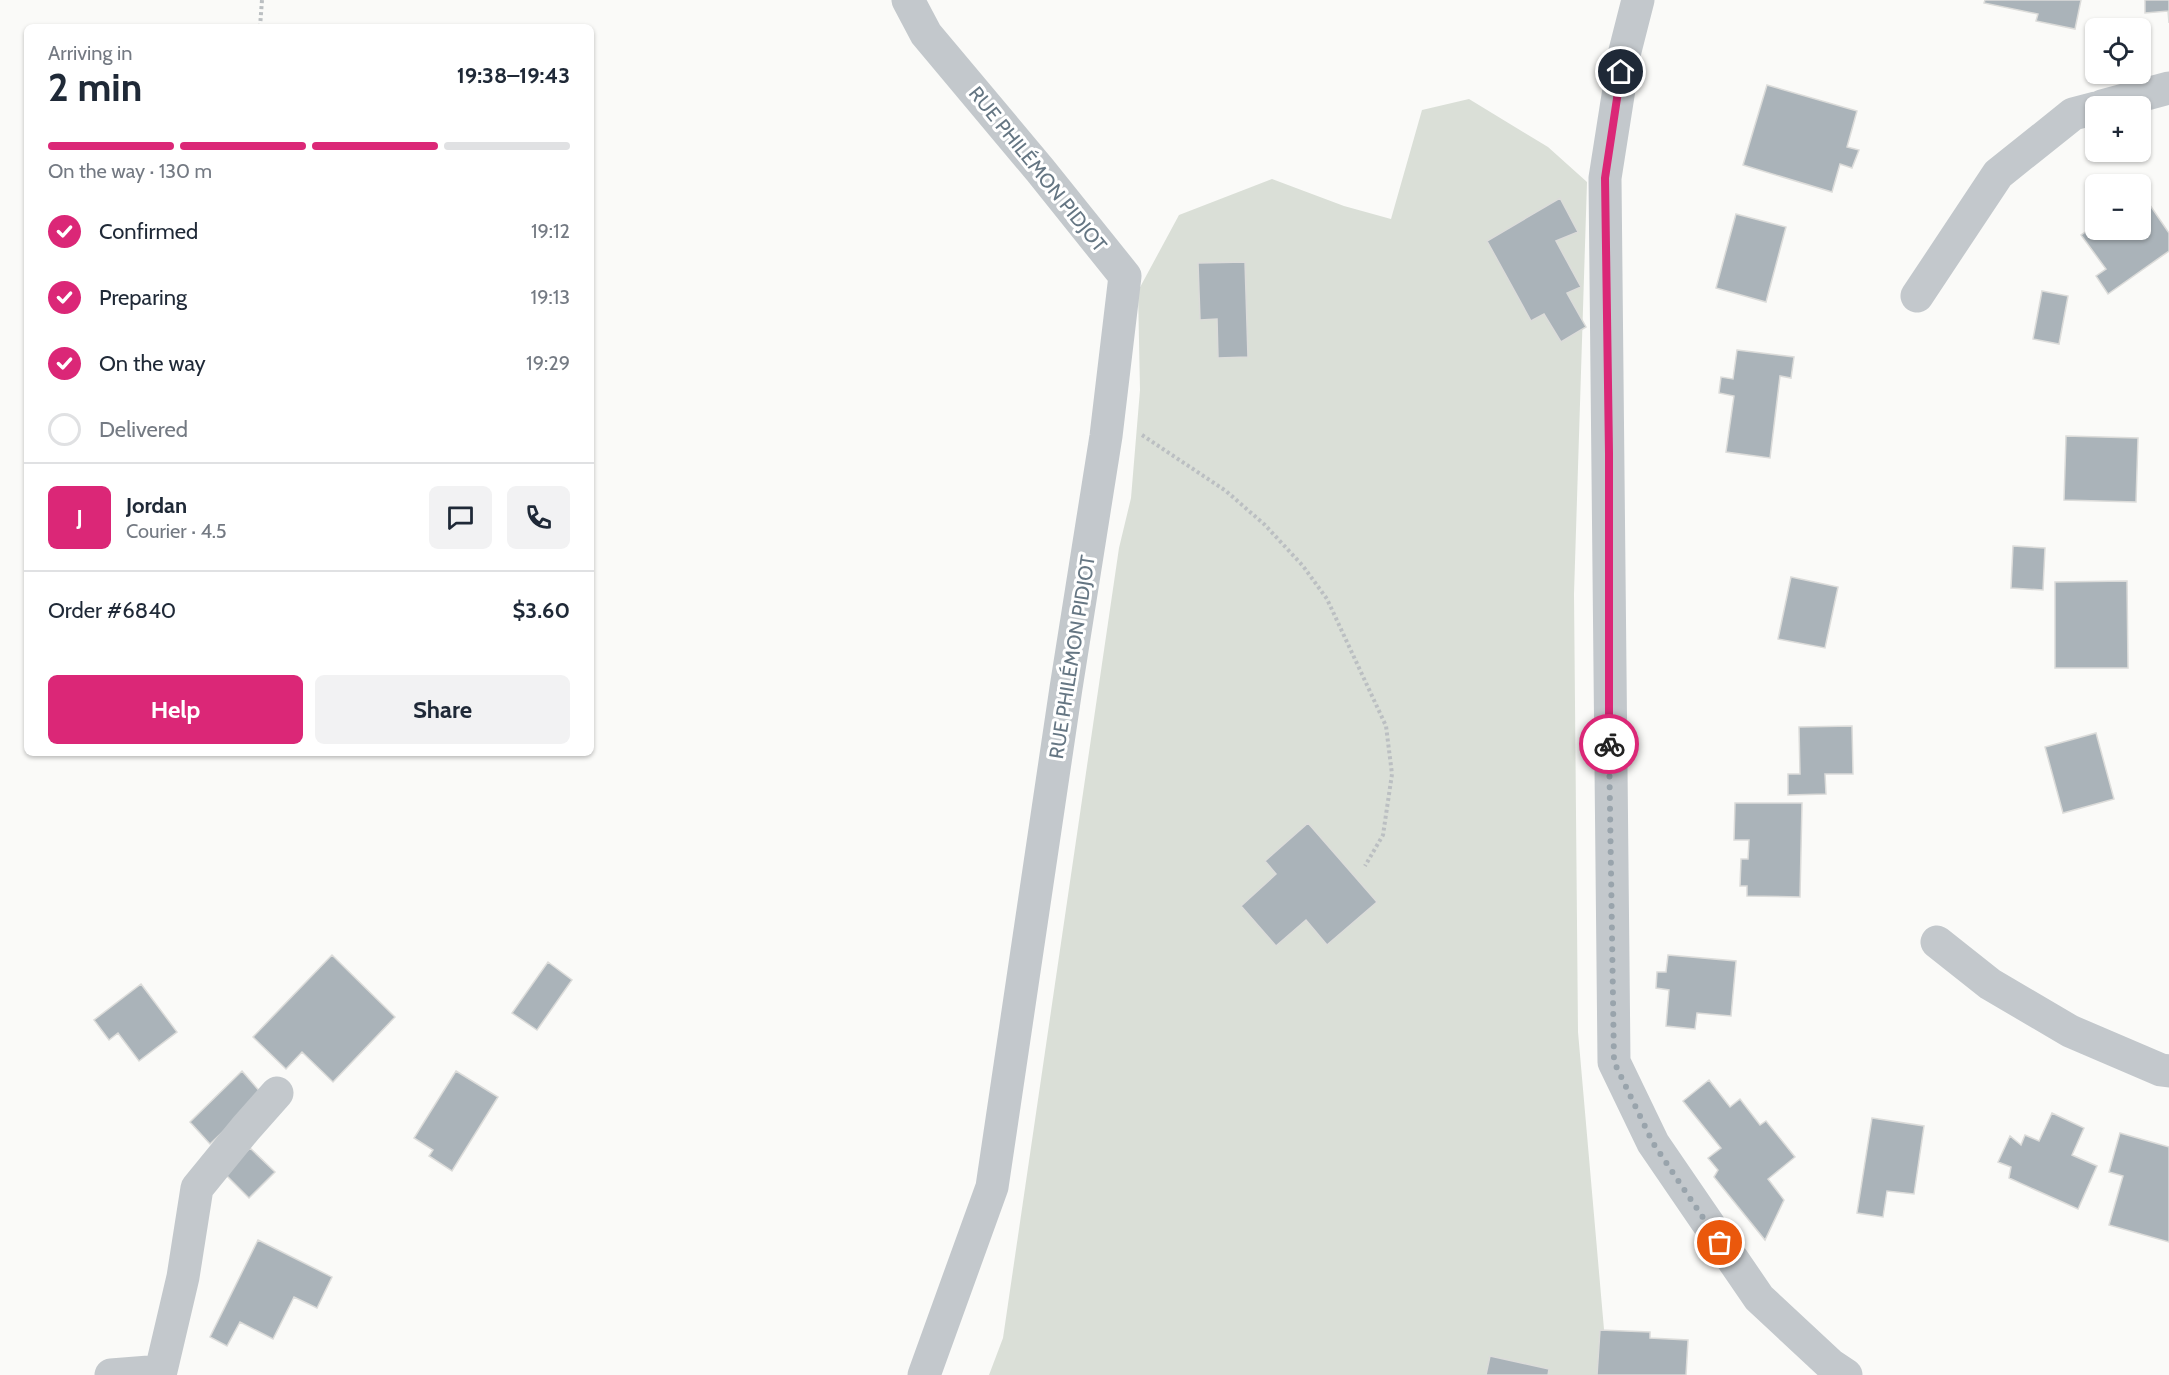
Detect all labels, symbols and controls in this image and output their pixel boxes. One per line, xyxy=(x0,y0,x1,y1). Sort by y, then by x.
map controls xyxy=(2085,18,2151,240)
button: locate xyxy=(2085,18,2151,84)
text: Arriving in xyxy=(48,41,132,65)
pin xyxy=(1595,46,1646,97)
icon: home xyxy=(1604,55,1637,88)
text: 19:38–19:43 xyxy=(457,62,570,89)
text: 2 min xyxy=(48,63,142,111)
street label: RUE PHILÉMON PIDJOT xyxy=(964,81,1112,257)
button: + xyxy=(2085,96,2151,162)
text: On the way · 130 m xyxy=(48,159,212,183)
button: − xyxy=(2085,174,2151,240)
icon: check xyxy=(48,215,81,248)
text: Confirmed xyxy=(99,218,198,245)
text: 19:12 xyxy=(531,219,570,243)
icon: check xyxy=(48,281,81,314)
text: Preparing xyxy=(99,284,187,311)
text: 19:13 xyxy=(531,285,570,309)
icon: check xyxy=(48,347,81,380)
text: On the way xyxy=(99,350,206,377)
text: 19:29 xyxy=(526,351,570,375)
text: Delivered xyxy=(99,416,188,443)
button: chat xyxy=(429,486,492,549)
button: phone xyxy=(507,486,570,549)
text: Jordan xyxy=(126,492,187,519)
text: J xyxy=(76,504,83,531)
text: Courier · 4.5 xyxy=(126,519,227,543)
street label: RUE PHILÉMON PIDJOT xyxy=(1044,553,1100,760)
text: Order #6840 xyxy=(48,597,176,624)
text: $3.60 xyxy=(513,597,570,624)
button: Help xyxy=(48,675,303,744)
button: Share xyxy=(315,675,570,744)
courier xyxy=(1579,714,1639,774)
icon: bike xyxy=(1593,728,1626,761)
pin xyxy=(1694,1217,1745,1268)
icon: bag xyxy=(1703,1226,1736,1259)

